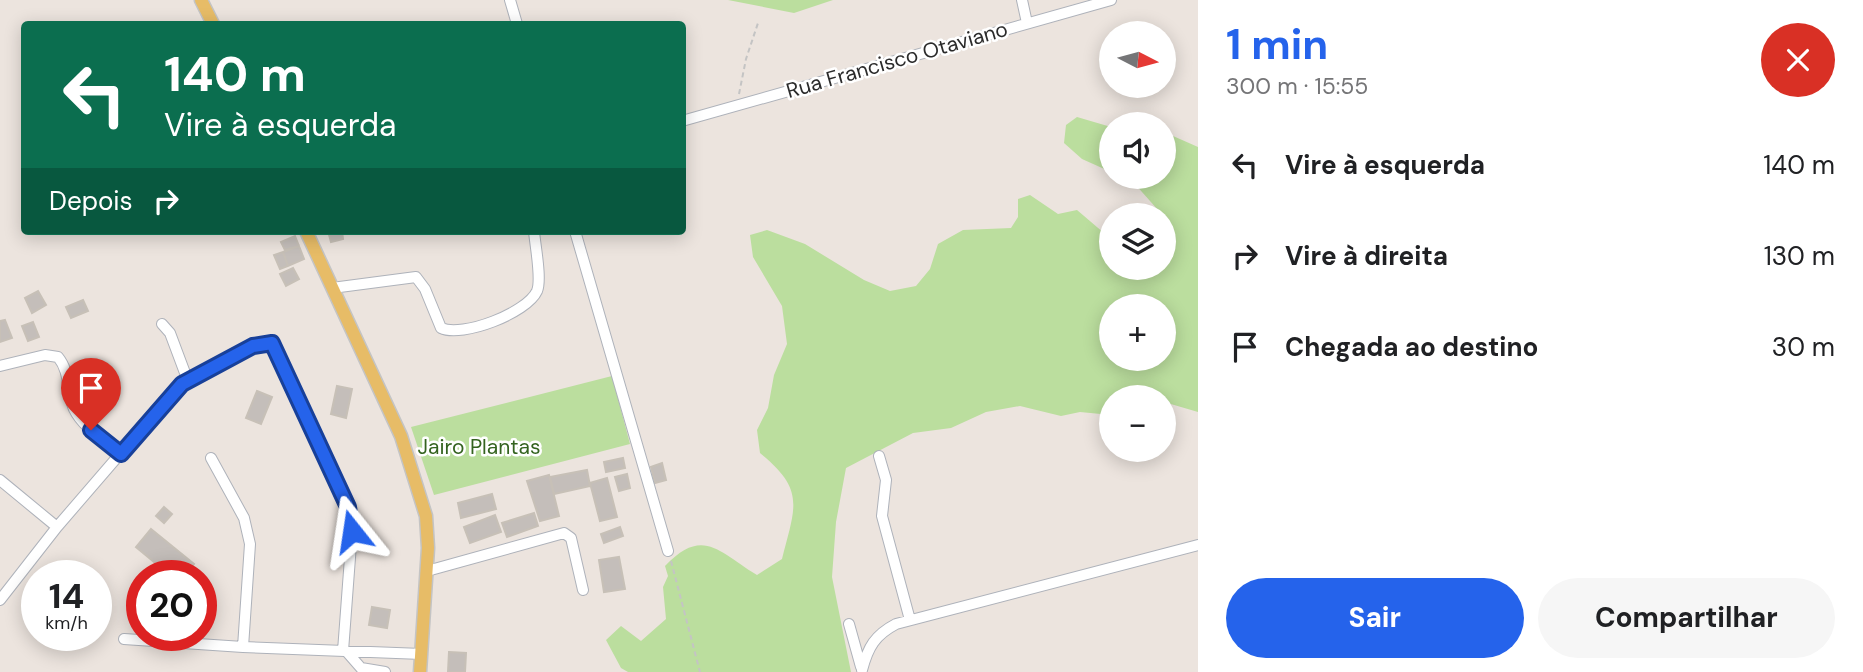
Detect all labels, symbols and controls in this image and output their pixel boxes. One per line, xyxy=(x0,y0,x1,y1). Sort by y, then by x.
street label: Rua Francisco Otaviano xyxy=(783,15,1011,105)
text: 1 min xyxy=(1226,17,1328,72)
north arrow xyxy=(1099,21,1176,98)
map controls xyxy=(1099,21,1176,462)
button: close xyxy=(1761,23,1835,97)
text: 140 m xyxy=(164,42,306,106)
icon: left xyxy=(49,49,140,140)
text: 300 m · 15:55 xyxy=(1226,71,1368,101)
text: Vire à esquerda xyxy=(164,104,396,146)
button: sound xyxy=(1099,112,1176,189)
icon: left xyxy=(1226,146,1264,184)
text: Vire à esquerda xyxy=(1285,148,1485,182)
text: 140 m xyxy=(1763,148,1835,182)
icon: right xyxy=(147,182,185,220)
text: Depois xyxy=(49,184,133,218)
button: layers xyxy=(1099,203,1176,280)
icon: right xyxy=(1226,237,1264,275)
text: Vire à direita xyxy=(1285,239,1448,273)
text: 130 m xyxy=(1764,239,1835,273)
button: + xyxy=(1099,294,1176,371)
icon: arrive xyxy=(1226,328,1264,366)
text: Chegada ao destino xyxy=(1285,330,1538,364)
text: 30 m xyxy=(1772,330,1835,364)
pin xyxy=(61,358,121,430)
icon: arrive xyxy=(72,369,110,407)
button: − xyxy=(1099,385,1176,462)
park label: Jairo Plantas xyxy=(418,433,540,461)
position arrow xyxy=(315,494,389,568)
speed limit sign: 20 xyxy=(126,560,217,651)
text: 14 xyxy=(49,573,84,619)
button: Sair xyxy=(1226,578,1524,658)
button: Compartilhar xyxy=(1538,578,1835,658)
text: km/h xyxy=(45,611,88,635)

